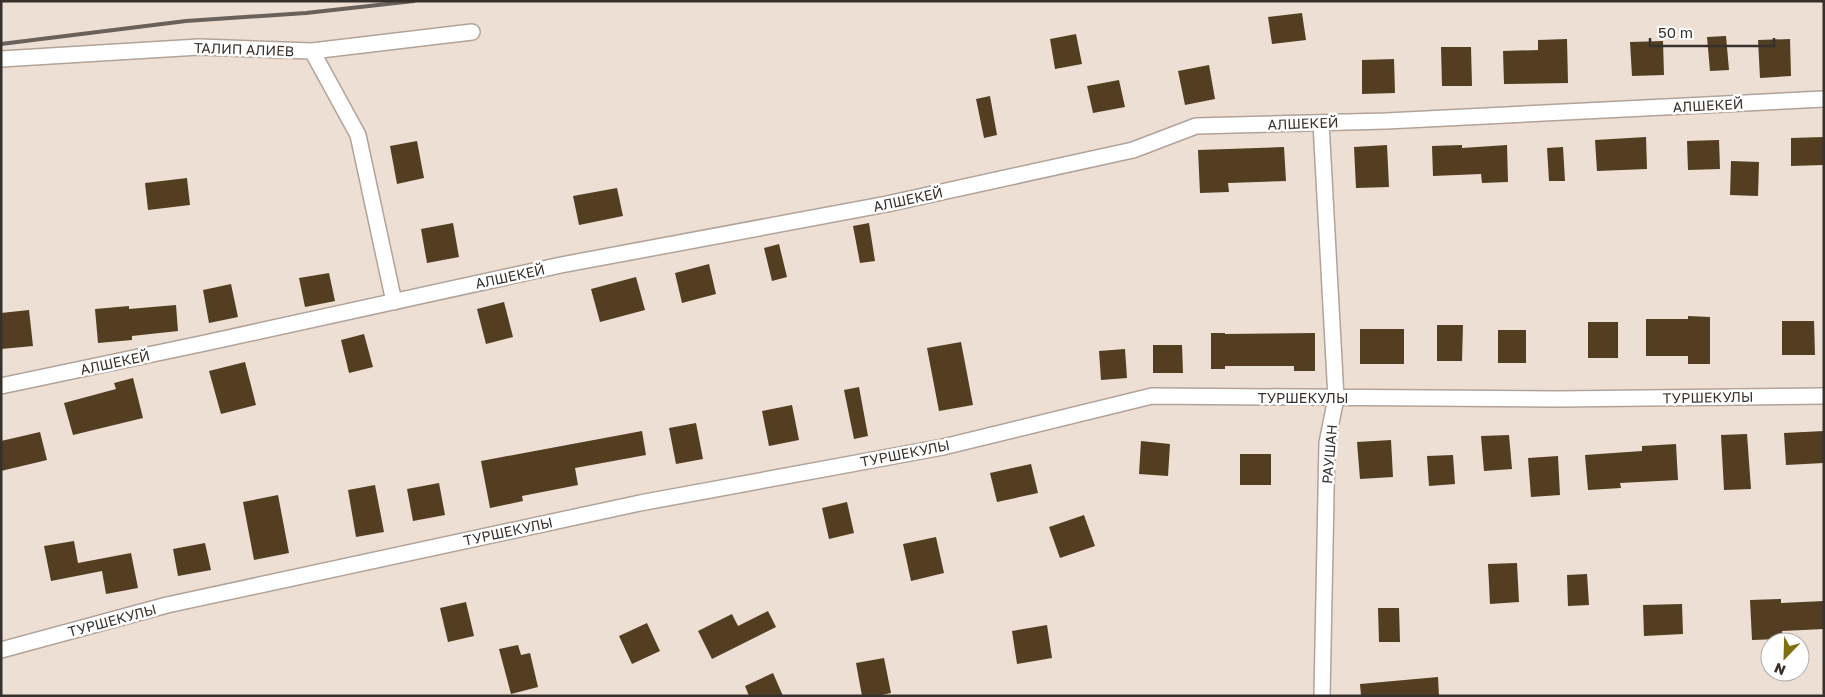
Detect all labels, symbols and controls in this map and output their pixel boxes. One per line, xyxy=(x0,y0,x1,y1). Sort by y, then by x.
scale bar xyxy=(1650,15,1774,47)
text: 50 m xyxy=(1658,23,1693,41)
street label: ТАЛИП АЛИЕВ xyxy=(194,39,294,59)
street label: АЛШЕКЕЙ xyxy=(1672,95,1744,115)
street label: АЛШЕКЕЙ xyxy=(1267,113,1339,133)
street label: АЛШЕКЕЙ xyxy=(872,183,944,215)
street label: АЛШЕКЕЙ xyxy=(474,260,546,292)
street label: АЛШЕКЕЙ xyxy=(79,346,151,378)
street label: ТУРШЕКУЛЫ xyxy=(1662,388,1754,406)
street label: ТУРШЕКУЛЫ xyxy=(1258,389,1348,406)
street label: РАУШАН xyxy=(1318,424,1340,484)
street label: ТУРШЕКУЛЫ xyxy=(859,436,951,470)
street label: ТУРШЕКУЛЫ xyxy=(462,513,554,549)
street label: ТУРШЕКУЛЫ xyxy=(66,600,158,640)
north arrow xyxy=(1760,632,1810,682)
text: N xyxy=(1772,660,1788,679)

